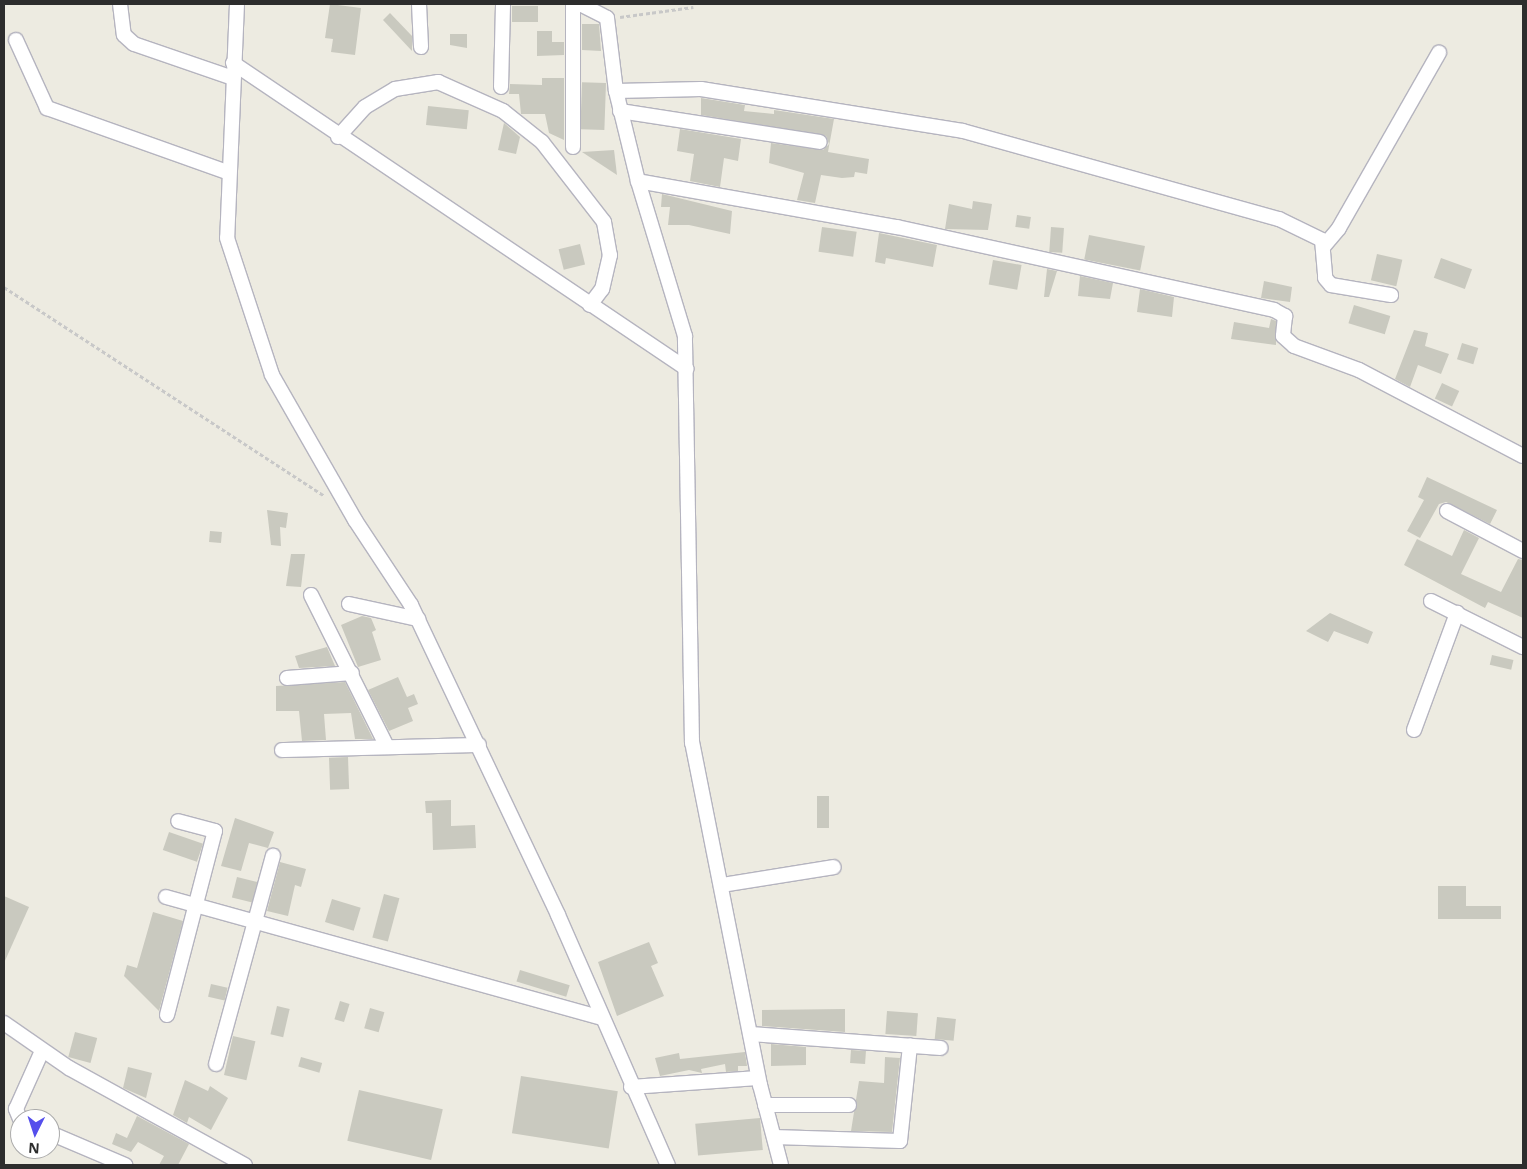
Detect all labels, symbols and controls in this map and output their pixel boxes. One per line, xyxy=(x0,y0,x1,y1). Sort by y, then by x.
north arrow xyxy=(10,1109,60,1159)
text: N xyxy=(28,1139,40,1158)

